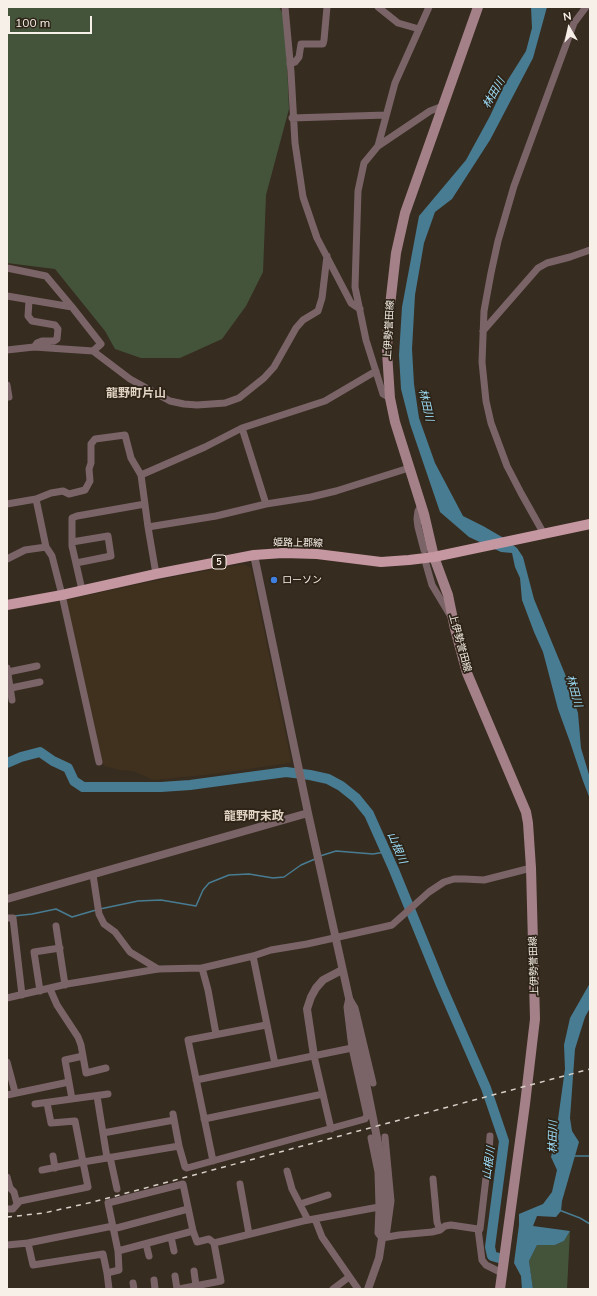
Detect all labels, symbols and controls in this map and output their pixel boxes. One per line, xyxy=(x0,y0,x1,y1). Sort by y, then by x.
scale bar xyxy=(10,8,94,34)
north arrow xyxy=(549,8,589,48)
text: N xyxy=(562,9,572,24)
text: 100 m xyxy=(15,15,50,30)
water label: 林田川 xyxy=(480,75,508,111)
street label: 上伊勢誉田線 xyxy=(381,300,397,360)
district label: 龍野町片山 xyxy=(106,386,166,400)
water label: 林田川 xyxy=(416,387,436,423)
street label: 姫路上郡線 xyxy=(273,537,323,549)
road number: 5 xyxy=(212,555,226,569)
place label: ローソン xyxy=(282,574,322,586)
marker: ローソン xyxy=(269,575,279,585)
street label: 上伊勢誉田線 xyxy=(446,612,474,674)
water label: 林田川 xyxy=(563,673,585,709)
district label: 龍野町末政 xyxy=(224,809,284,823)
water label: 山根川 xyxy=(384,830,410,866)
street label: 上伊勢誉田線 xyxy=(527,936,541,996)
water label: 林田川 xyxy=(546,1120,560,1154)
water label: 山根川 xyxy=(480,1146,498,1180)

